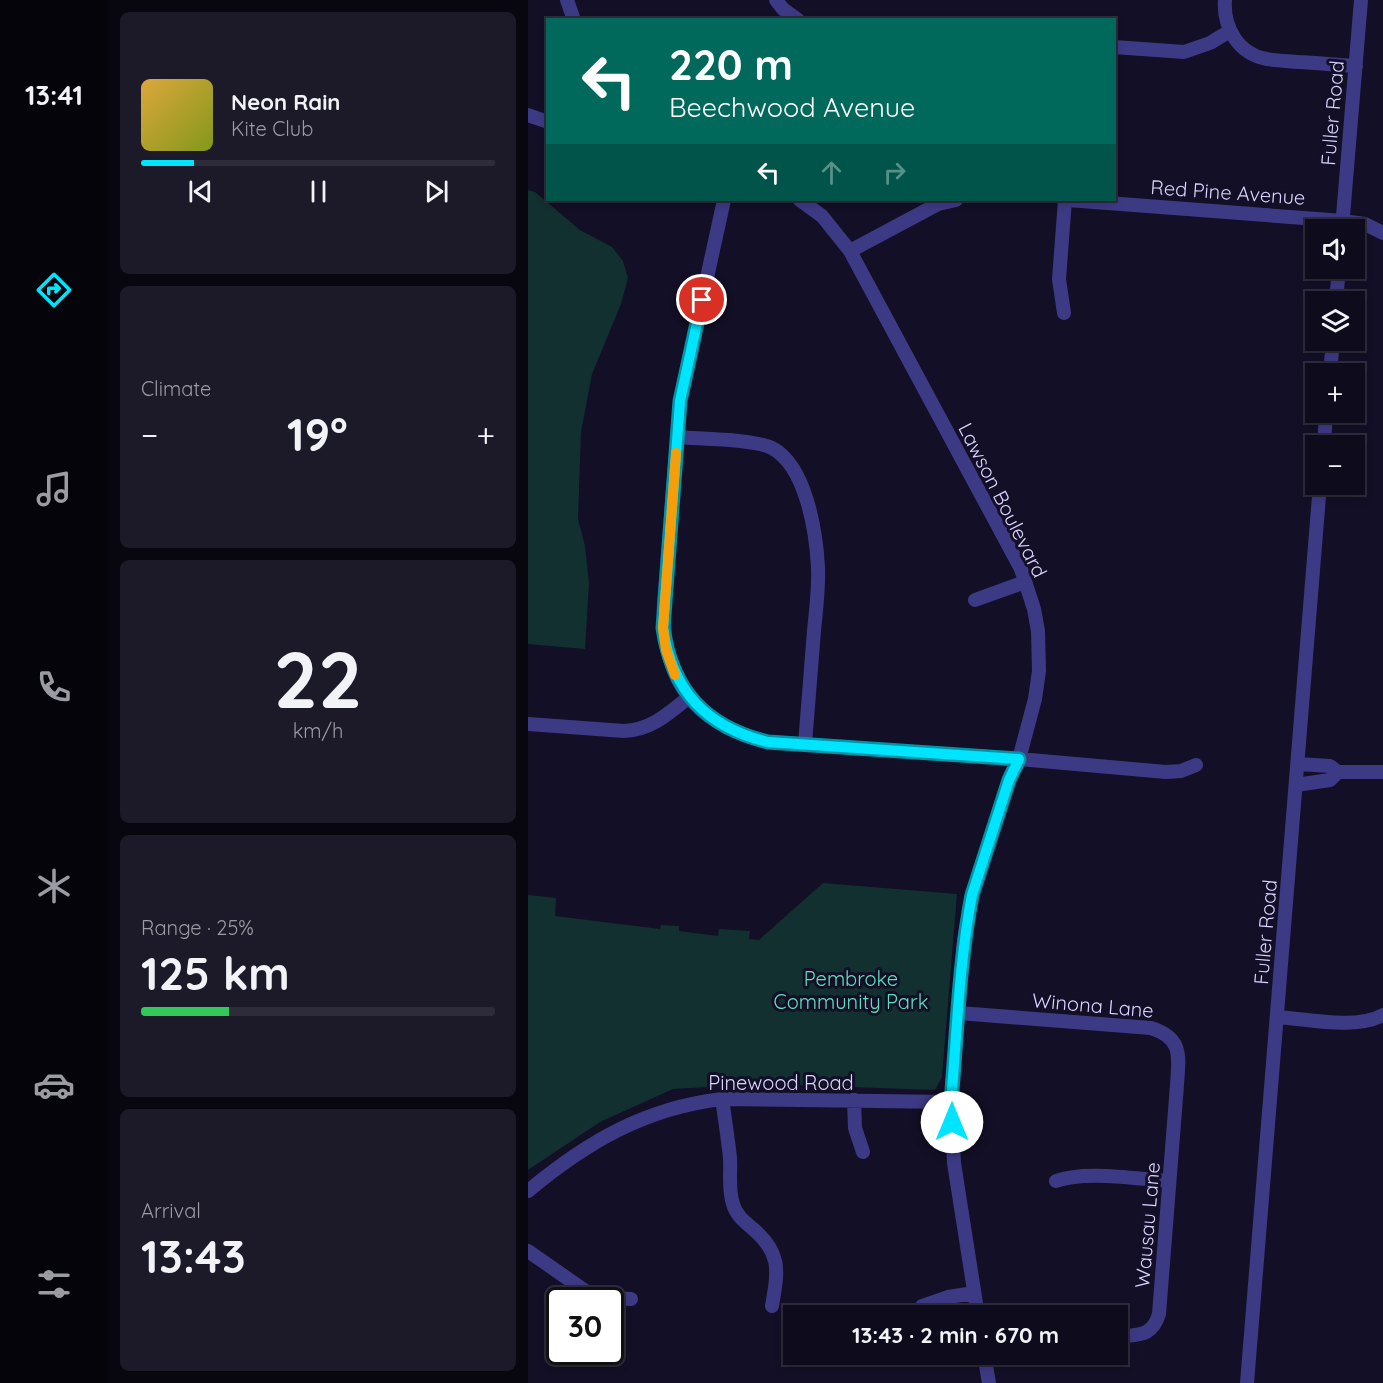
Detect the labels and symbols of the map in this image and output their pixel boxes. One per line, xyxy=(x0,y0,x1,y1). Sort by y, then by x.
street label: Fuller Road xyxy=(1315,59,1349,167)
street label: Red Pine Avenue xyxy=(1150,174,1306,210)
pin xyxy=(676,274,727,325)
street label: Lawson Boulevard xyxy=(953,419,1053,581)
street label: Fuller Road xyxy=(1248,878,1282,986)
park label: Pembroke Community Park xyxy=(774,966,928,1014)
street label: Winona Lane xyxy=(1031,987,1155,1023)
street label: Pinewood Road xyxy=(708,1070,854,1095)
position arrow xyxy=(920,1090,984,1154)
street label: Wausau Lane xyxy=(1129,1161,1165,1289)
speed limit sign: 30 xyxy=(546,1287,624,1365)

